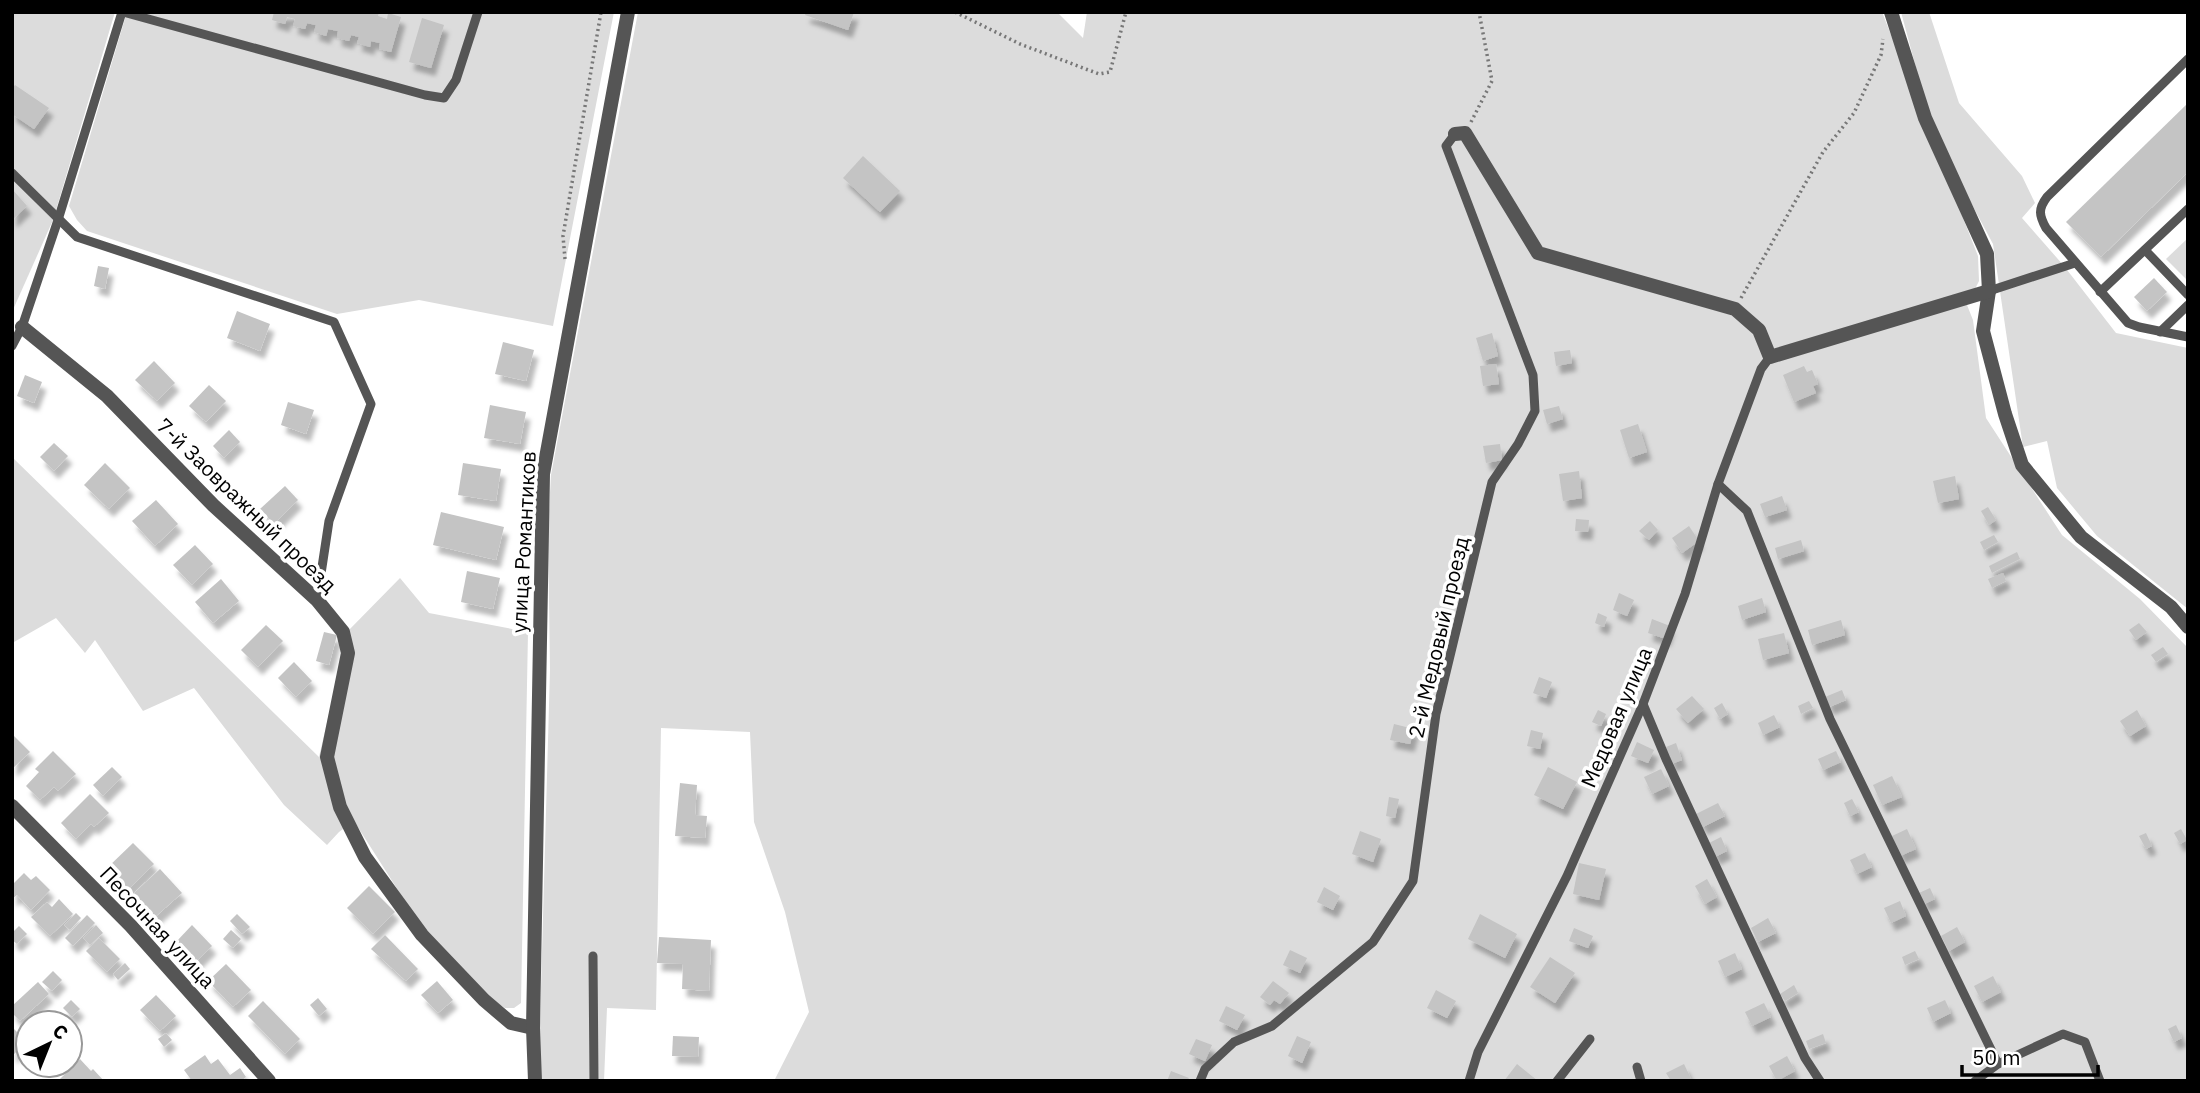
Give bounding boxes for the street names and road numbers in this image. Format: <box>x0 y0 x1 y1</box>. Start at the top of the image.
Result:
street label: 7-й Заовражный проезд <box>151 411 343 599</box>
street label: улица Романтиков <box>504 450 542 634</box>
street label: 2-й Медовый проезд <box>1401 534 1475 740</box>
street label: Медовая улица <box>1574 642 1658 792</box>
street label: Песочная улица <box>94 860 222 994</box>

